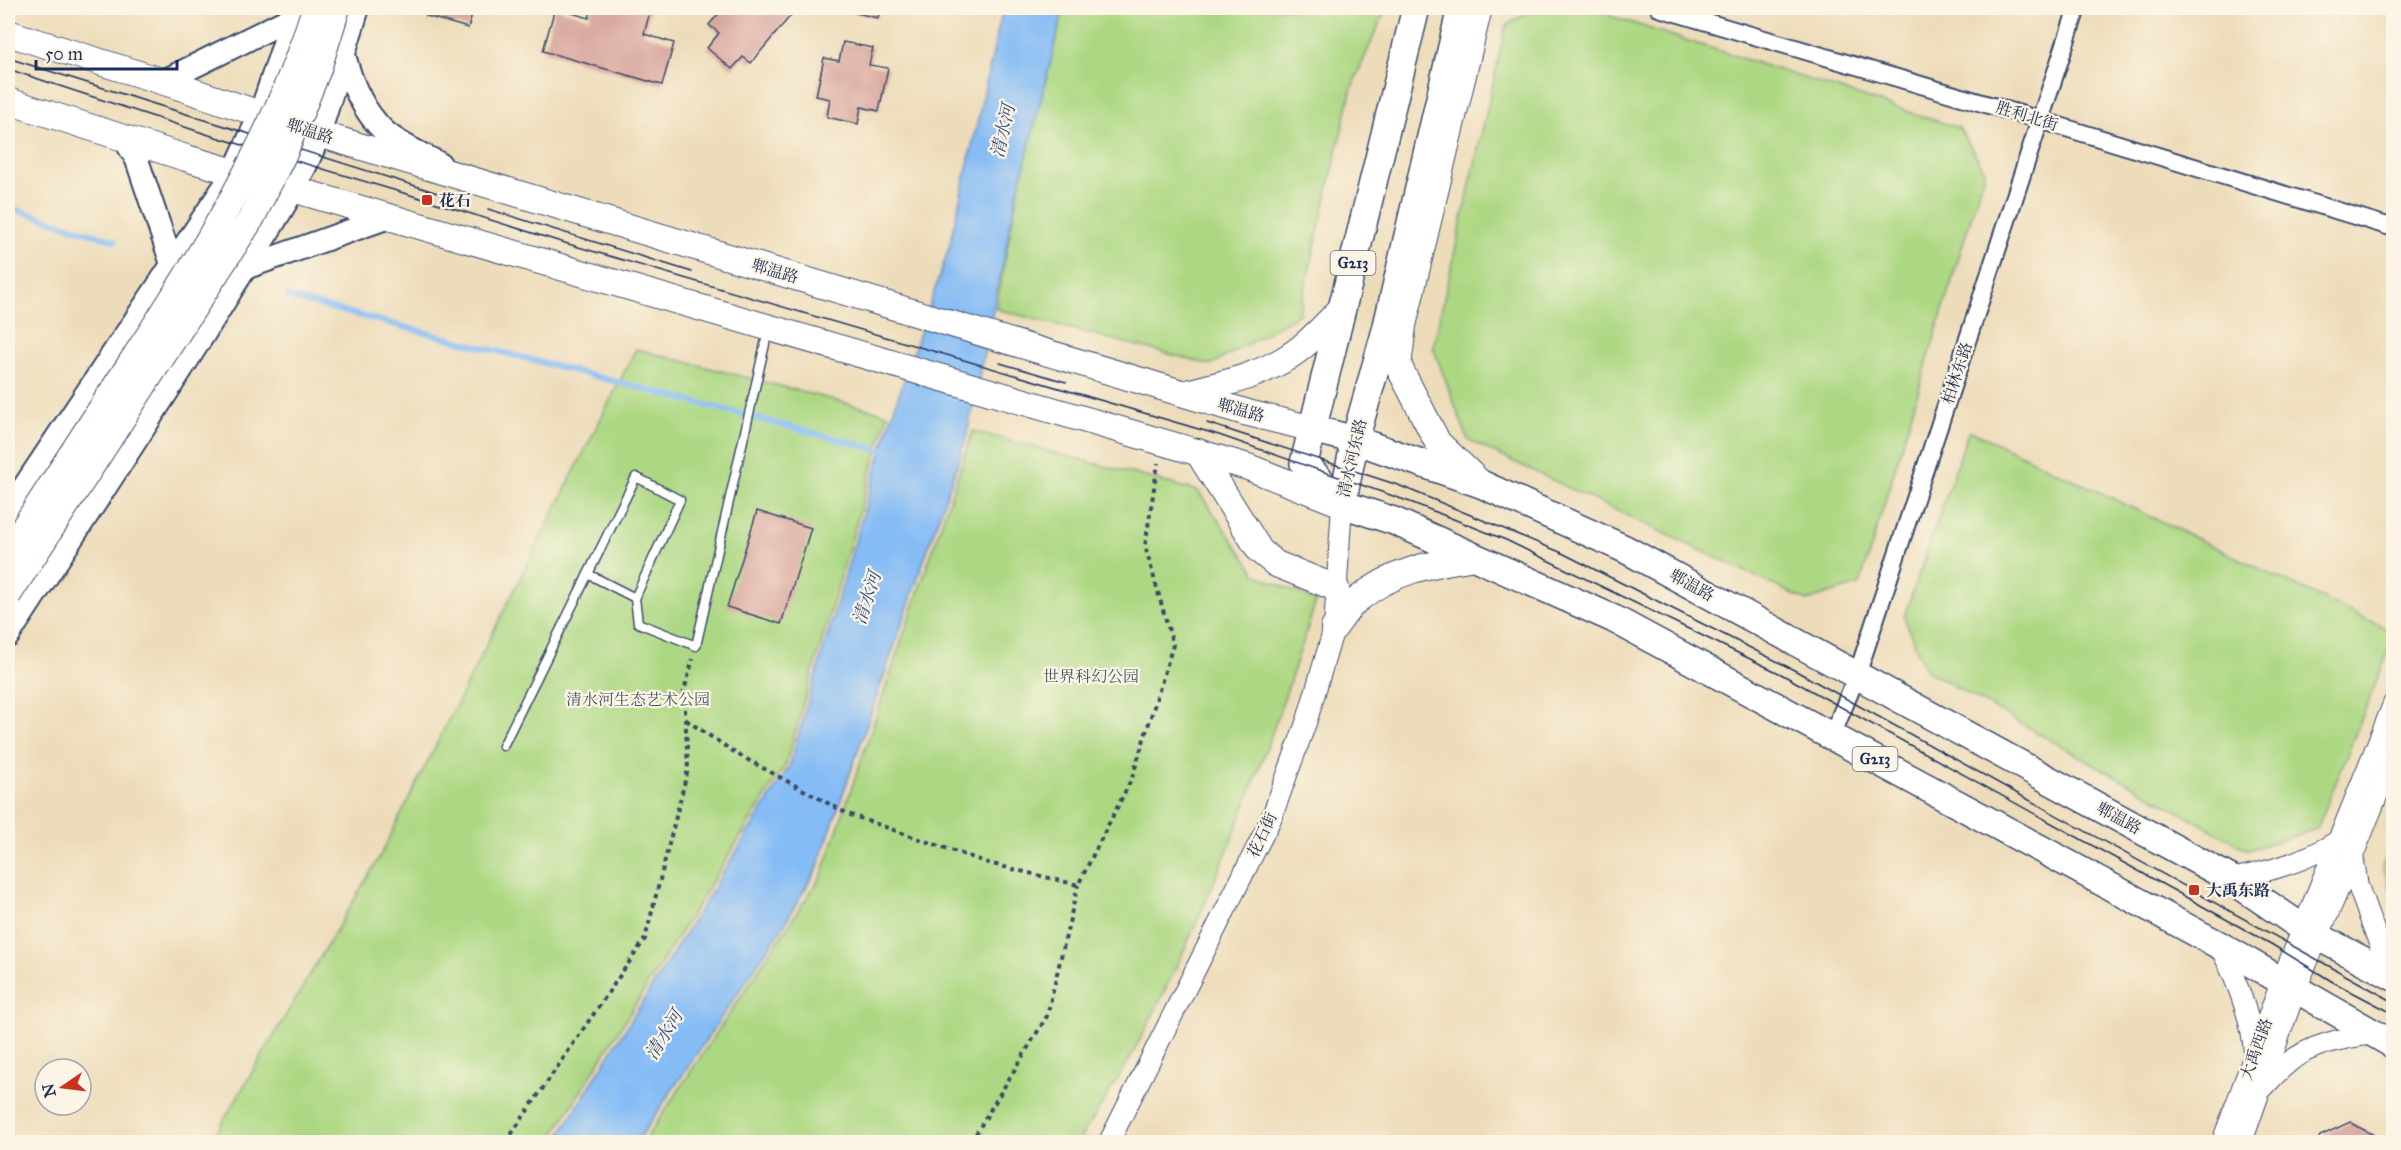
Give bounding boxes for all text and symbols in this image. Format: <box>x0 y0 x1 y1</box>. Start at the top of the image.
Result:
scale bar <box>36 33 177 71</box>
text: 50 m <box>45 43 83 65</box>
street label: 胜利北街 <box>1994 98 2060 134</box>
water label: 清水河 <box>986 99 1020 160</box>
street label: 郫温路 <box>284 115 336 147</box>
place label: 花石 <box>439 191 471 210</box>
marker: 花石 <box>420 193 434 207</box>
road number: G213 <box>1330 251 1376 275</box>
street label: 郫温路 <box>749 255 801 287</box>
street label: 柏林东路 <box>1938 340 1976 406</box>
street label: 郫温路 <box>1215 394 1267 426</box>
street label: 清水河东路 <box>1334 417 1370 499</box>
street label: 郫温路 <box>1666 565 1718 605</box>
water label: 清水河 <box>848 566 887 627</box>
park label: 世界科幻公园 <box>1043 667 1139 686</box>
park label: 清水河生态艺术公园 <box>566 690 710 709</box>
road number: G213 <box>1852 747 1898 771</box>
street label: 郫温路 <box>2093 798 2145 838</box>
street label: 花石街 <box>1243 809 1281 861</box>
place label: 大禹东路 <box>2206 881 2270 900</box>
marker: 大禹东路 <box>2187 883 2201 897</box>
water label: 清水河 <box>640 1004 689 1064</box>
street label: 大禹西路 <box>2236 1016 2276 1082</box>
north arrow <box>33 1057 93 1117</box>
text: N <box>38 1081 60 1099</box>

